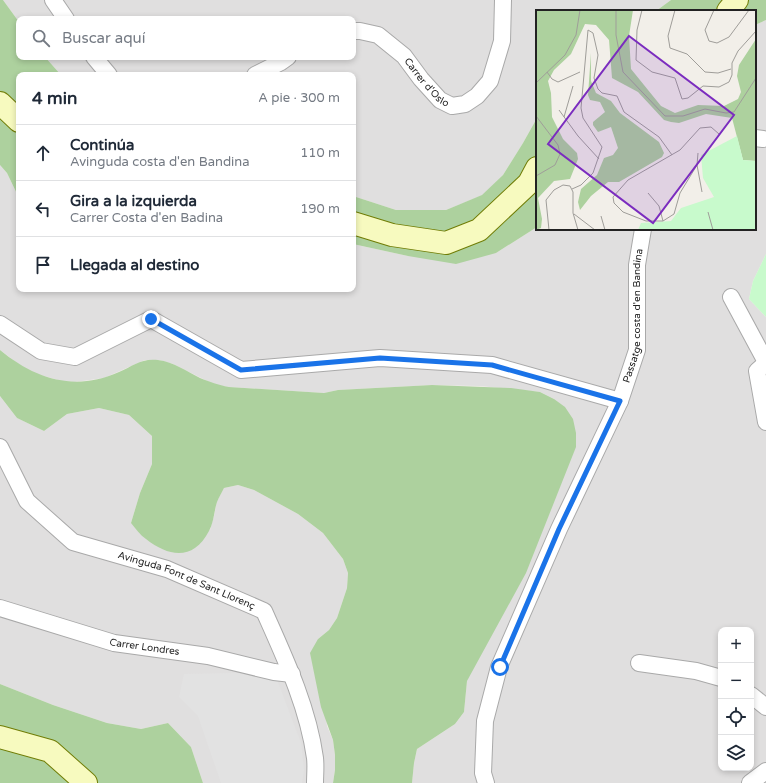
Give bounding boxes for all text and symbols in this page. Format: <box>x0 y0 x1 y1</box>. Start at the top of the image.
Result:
inset map <box>536 10 756 230</box>
search box <box>16 16 356 60</box>
icon: search <box>30 27 52 49</box>
text: Buscar aquí <box>62 29 145 47</box>
street label: Carrer d'Oslo <box>402 56 451 110</box>
text: 4 min <box>32 88 77 109</box>
text: A pie · 300 m <box>258 90 340 106</box>
text: Continúa <box>70 136 134 154</box>
icon: ahead <box>32 142 54 164</box>
text: 110 m <box>300 145 340 161</box>
text: Avinguda costa d'en Bandina <box>70 154 250 170</box>
text: Gira a la izquierda <box>70 192 197 210</box>
icon: left <box>32 198 54 220</box>
text: 190 m <box>300 201 340 217</box>
text: Carrer Costa d'en Badina <box>70 210 223 226</box>
street label: Passatge costa d'en Bandina <box>620 248 646 384</box>
icon: arrive <box>32 254 54 276</box>
text: Llegada al destino <box>70 256 199 274</box>
route end <box>142 310 160 328</box>
street label: Avinguda Font de Sant Llorenç <box>116 549 257 612</box>
map controls <box>718 627 754 771</box>
button: + <box>718 627 754 663</box>
street label: Carrer Londres <box>108 636 180 658</box>
route start <box>491 658 509 676</box>
button: − <box>718 663 754 699</box>
button: locate <box>718 699 754 735</box>
button: layers <box>718 735 754 771</box>

